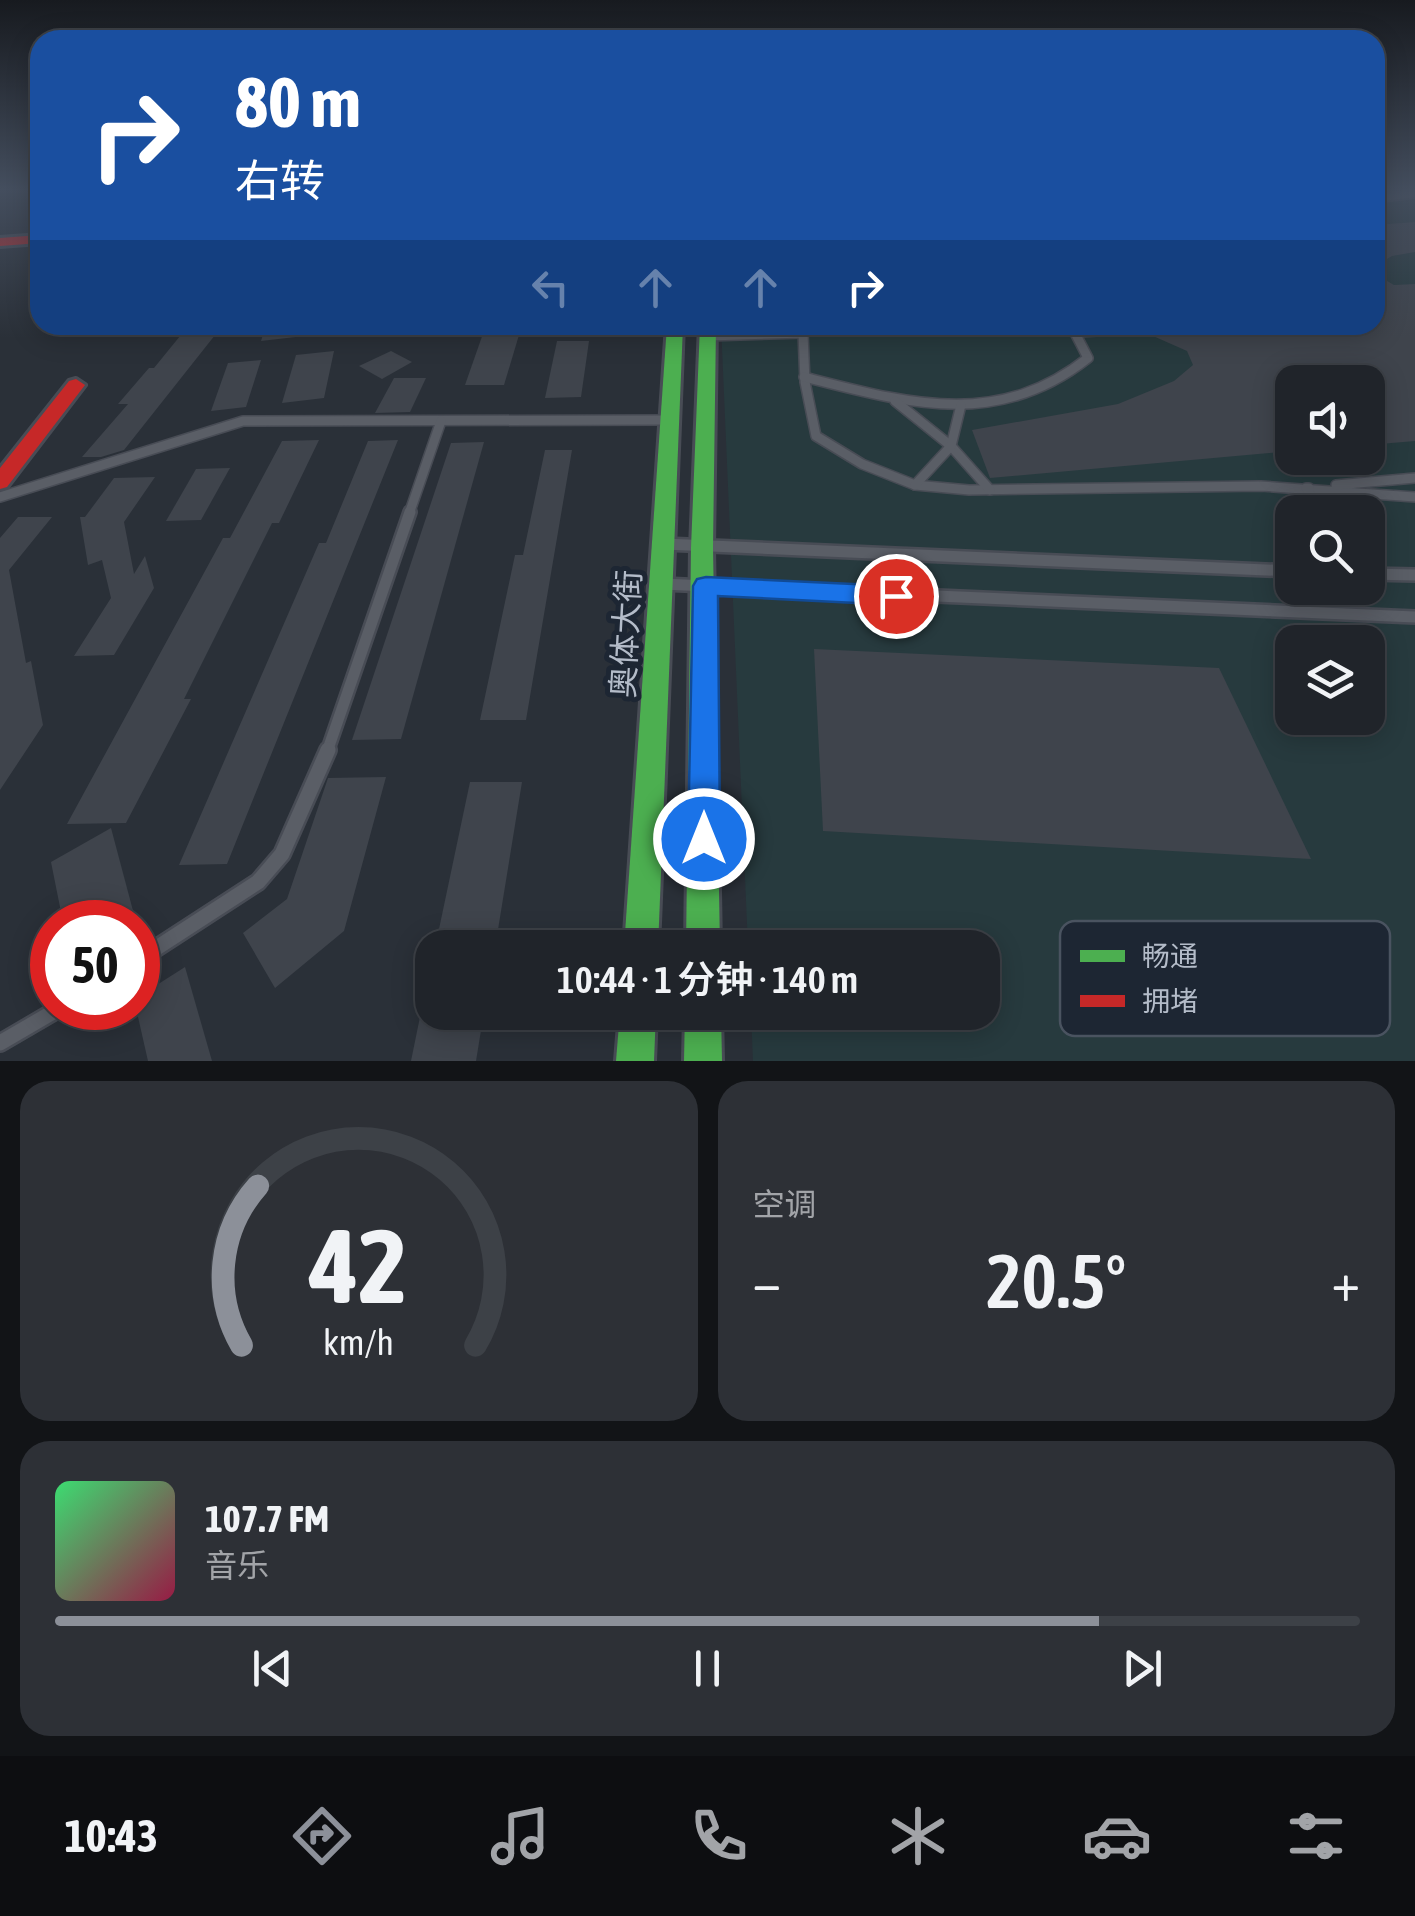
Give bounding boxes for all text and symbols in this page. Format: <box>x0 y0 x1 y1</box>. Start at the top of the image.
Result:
text: 80 m <box>235 62 361 142</box>
icon: right <box>70 70 200 200</box>
text: 右转 <box>235 155 325 207</box>
icon: left <box>523 260 578 315</box>
icon: ahead <box>628 260 683 315</box>
icon: ahead <box>733 260 788 315</box>
icon: right <box>838 260 893 315</box>
map controls <box>1275 365 1385 735</box>
button: sound <box>1275 365 1385 475</box>
button: search <box>1275 495 1385 605</box>
pin <box>854 554 939 639</box>
street label: 奥体大街 <box>604 569 647 699</box>
icon: arrive <box>869 569 924 624</box>
button: layers <box>1275 625 1385 735</box>
position arrow <box>652 787 756 891</box>
speed limit sign: 50 <box>30 900 160 1030</box>
legend <box>1060 921 1390 1036</box>
text: 畅通 <box>1142 940 1198 972</box>
text: 10:44 · 1 分钟 · 140 m <box>557 958 858 1001</box>
text: 拥堵 <box>1142 985 1198 1017</box>
text: 空调 <box>753 1186 817 1223</box>
text: 42 <box>309 1206 408 1325</box>
text: 20.5° <box>986 1238 1126 1324</box>
text: − <box>753 1250 781 1313</box>
text: + <box>1331 1250 1360 1313</box>
text: km/h <box>323 1322 394 1363</box>
text: 107.7 FM <box>205 1497 329 1540</box>
text: 音乐 <box>205 1547 269 1584</box>
icon: previous <box>245 1641 300 1696</box>
icon: pause <box>680 1641 735 1696</box>
icon: next <box>1115 1641 1170 1696</box>
icon: directions <box>287 1801 357 1871</box>
icon: music <box>485 1801 555 1871</box>
icon: phone <box>684 1801 754 1871</box>
icon: climate <box>883 1801 953 1871</box>
icon: car <box>1082 1801 1152 1871</box>
icon: filters <box>1281 1801 1351 1871</box>
text: 10:43 <box>64 1810 158 1862</box>

